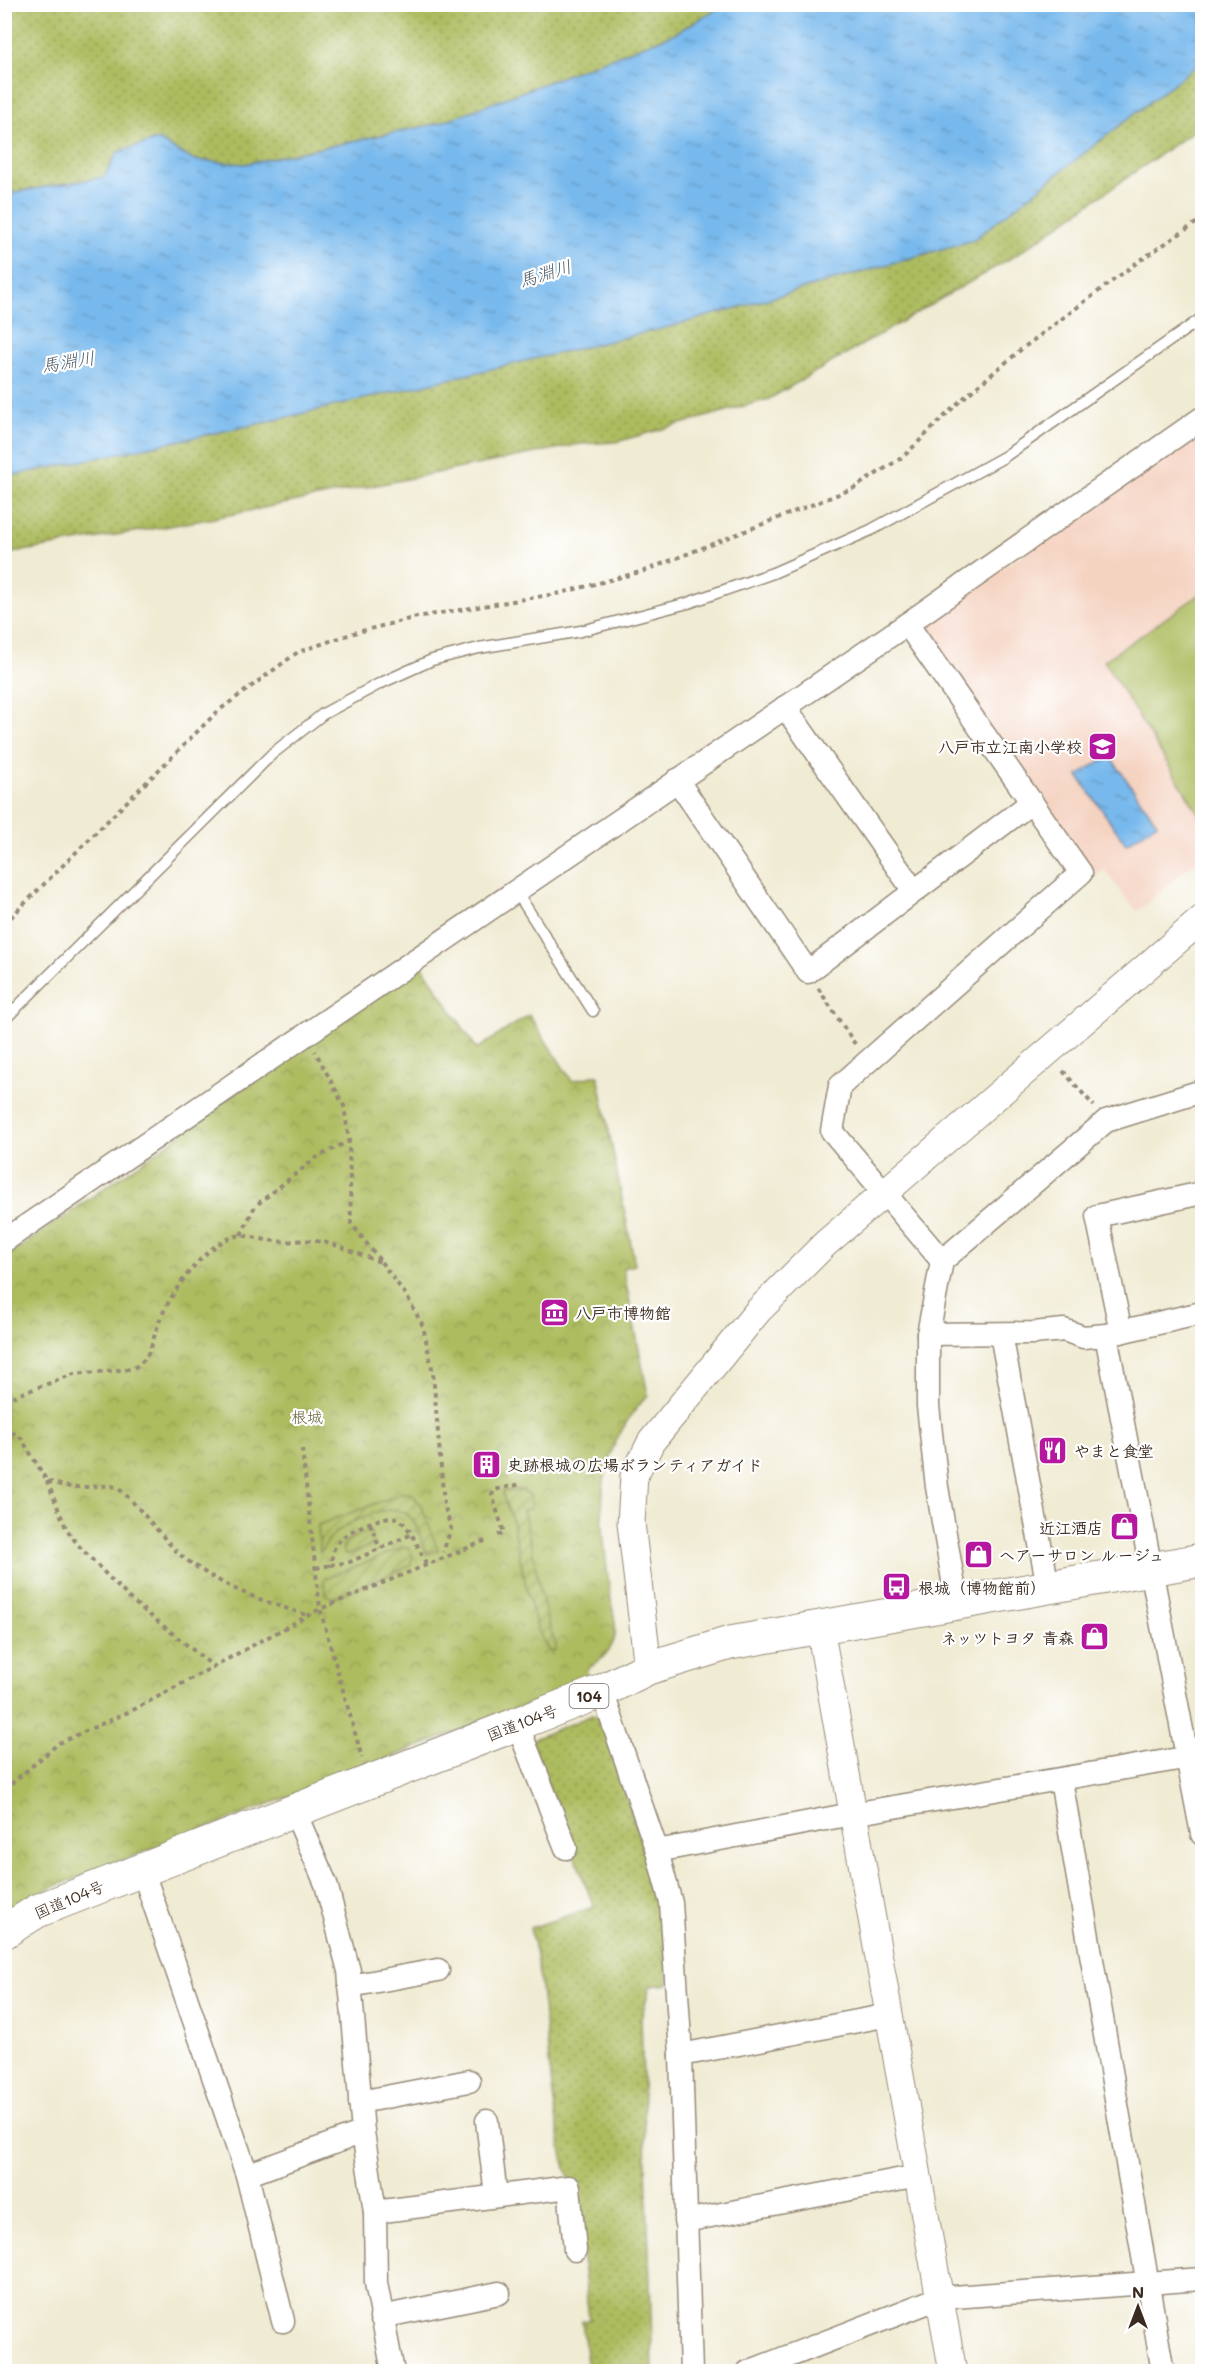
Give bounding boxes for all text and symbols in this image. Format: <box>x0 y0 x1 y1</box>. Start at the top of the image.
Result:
water label: 馬淵川 <box>516 254 574 292</box>
water label: 馬淵川 <box>39 345 97 377</box>
school or university icon: 八戸市立江南小学校 <box>1087 730 1119 762</box>
place label: 八戸市立江南小学校 <box>938 736 1082 757</box>
museum icon: 八戸市博物館 <box>538 1296 570 1328</box>
place label: 八戸市博物館 <box>575 1302 671 1323</box>
park label: 根城 <box>291 1406 323 1427</box>
restaurant icon: やまと食堂 <box>1037 1434 1069 1466</box>
place label: やまと食堂 <box>1074 1440 1154 1461</box>
building icon: 史跡根城の広場ボランティアガイド <box>470 1448 502 1480</box>
place label: 史跡根城の広場ボランティアガイド <box>507 1454 763 1475</box>
shop icon: 近江酒店 <box>1108 1511 1140 1543</box>
place label: 近江酒店 <box>1039 1517 1103 1538</box>
shop icon: ヘアーサロン ルージュ <box>962 1538 994 1570</box>
place label: ヘアーサロン ルージュ <box>999 1544 1164 1565</box>
bus stop icon: 根城（博物館前） <box>881 1571 913 1603</box>
place label: 根城（博物館前） <box>918 1577 1046 1598</box>
shop icon: ネッツトヨタ 青森 <box>1079 1621 1111 1653</box>
place label: ネッツトヨタ 青森 <box>941 1627 1074 1648</box>
road number: 104 <box>570 1684 608 1708</box>
street label: 国道104号 <box>483 1699 561 1745</box>
street label: 国道104号 <box>31 1875 107 1923</box>
north arrow <box>1108 2277 1168 2337</box>
text: N <box>1132 2281 1144 2302</box>

